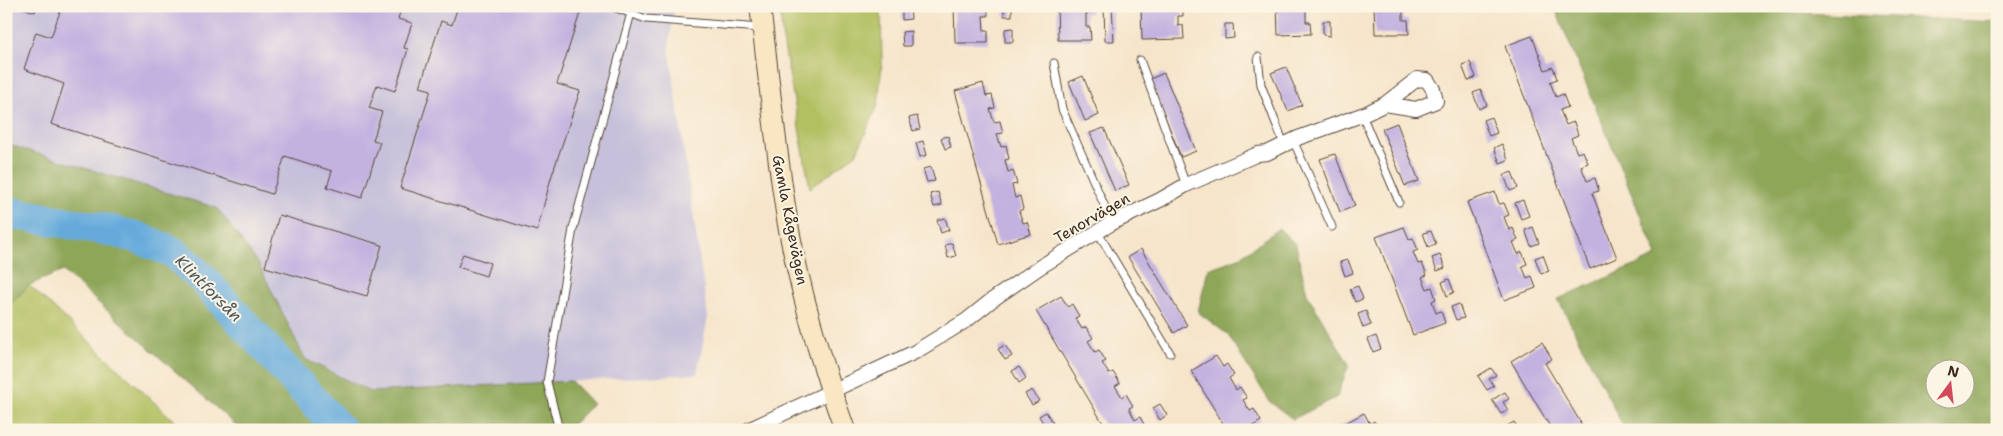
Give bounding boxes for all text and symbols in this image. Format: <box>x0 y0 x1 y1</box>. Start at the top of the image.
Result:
street label: Gamla Kågevägen <box>768 153 812 287</box>
street label: Tenorvägen <box>1050 188 1134 248</box>
water label: Klintforsån <box>171 251 246 326</box>
north arrow <box>1926 358 1976 408</box>
text: N <box>1946 361 1961 382</box>

